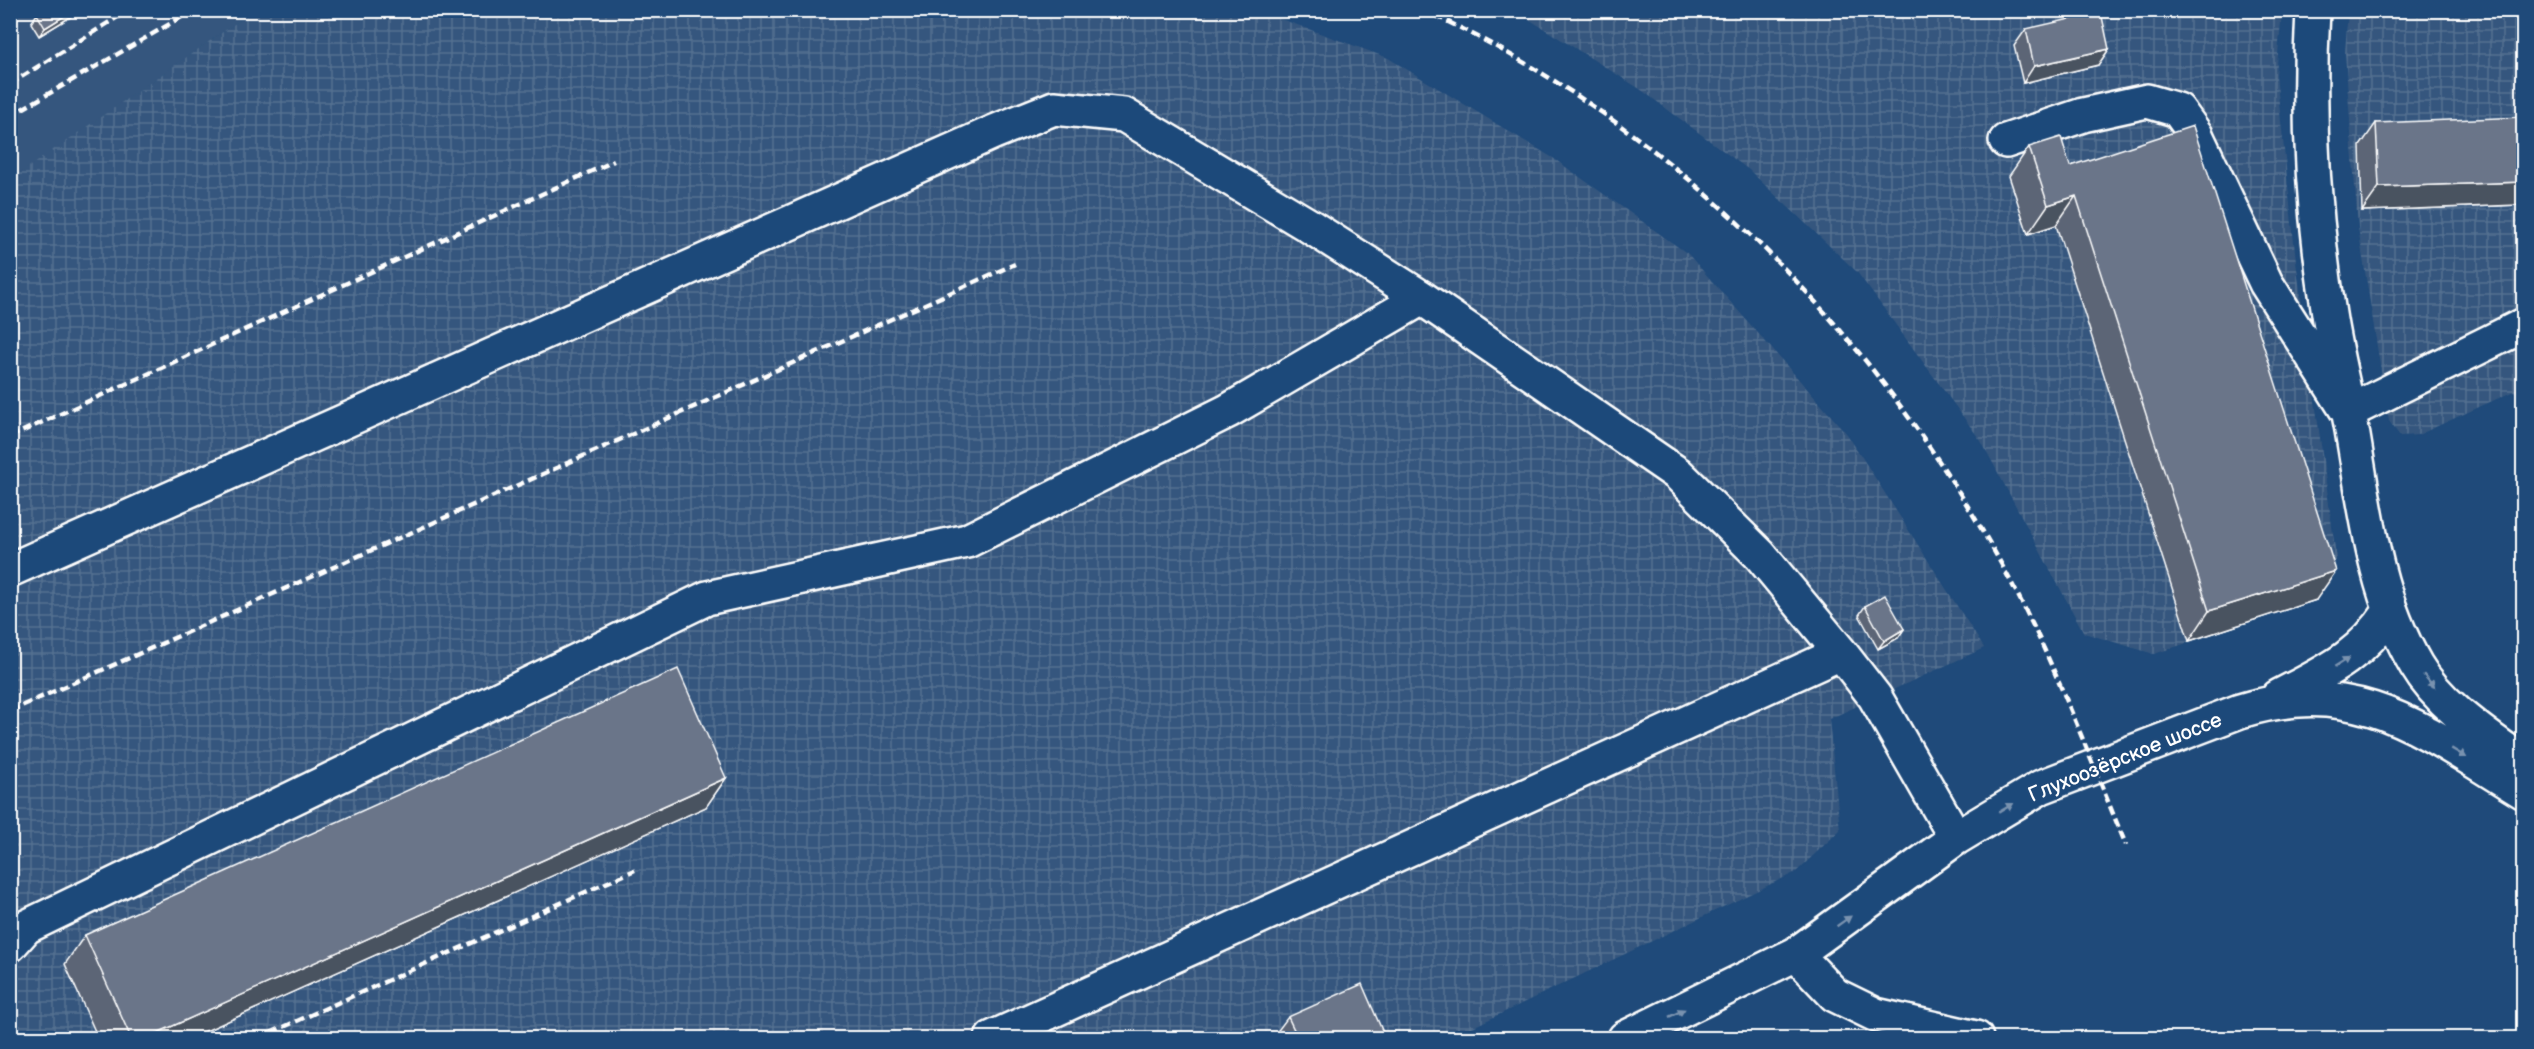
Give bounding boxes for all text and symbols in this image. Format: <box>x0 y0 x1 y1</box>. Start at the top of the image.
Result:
one-way arrow <box>2334 656 2351 667</box>
one-way arrow <box>2422 673 2435 688</box>
street label: Глухоозёрское шоссе <box>2025 707 2226 808</box>
one-way arrow <box>2451 748 2467 759</box>
one-way arrow <box>1998 803 2015 813</box>
one-way arrow <box>1836 915 1852 927</box>
one-way arrow <box>1669 1008 1686 1017</box>

